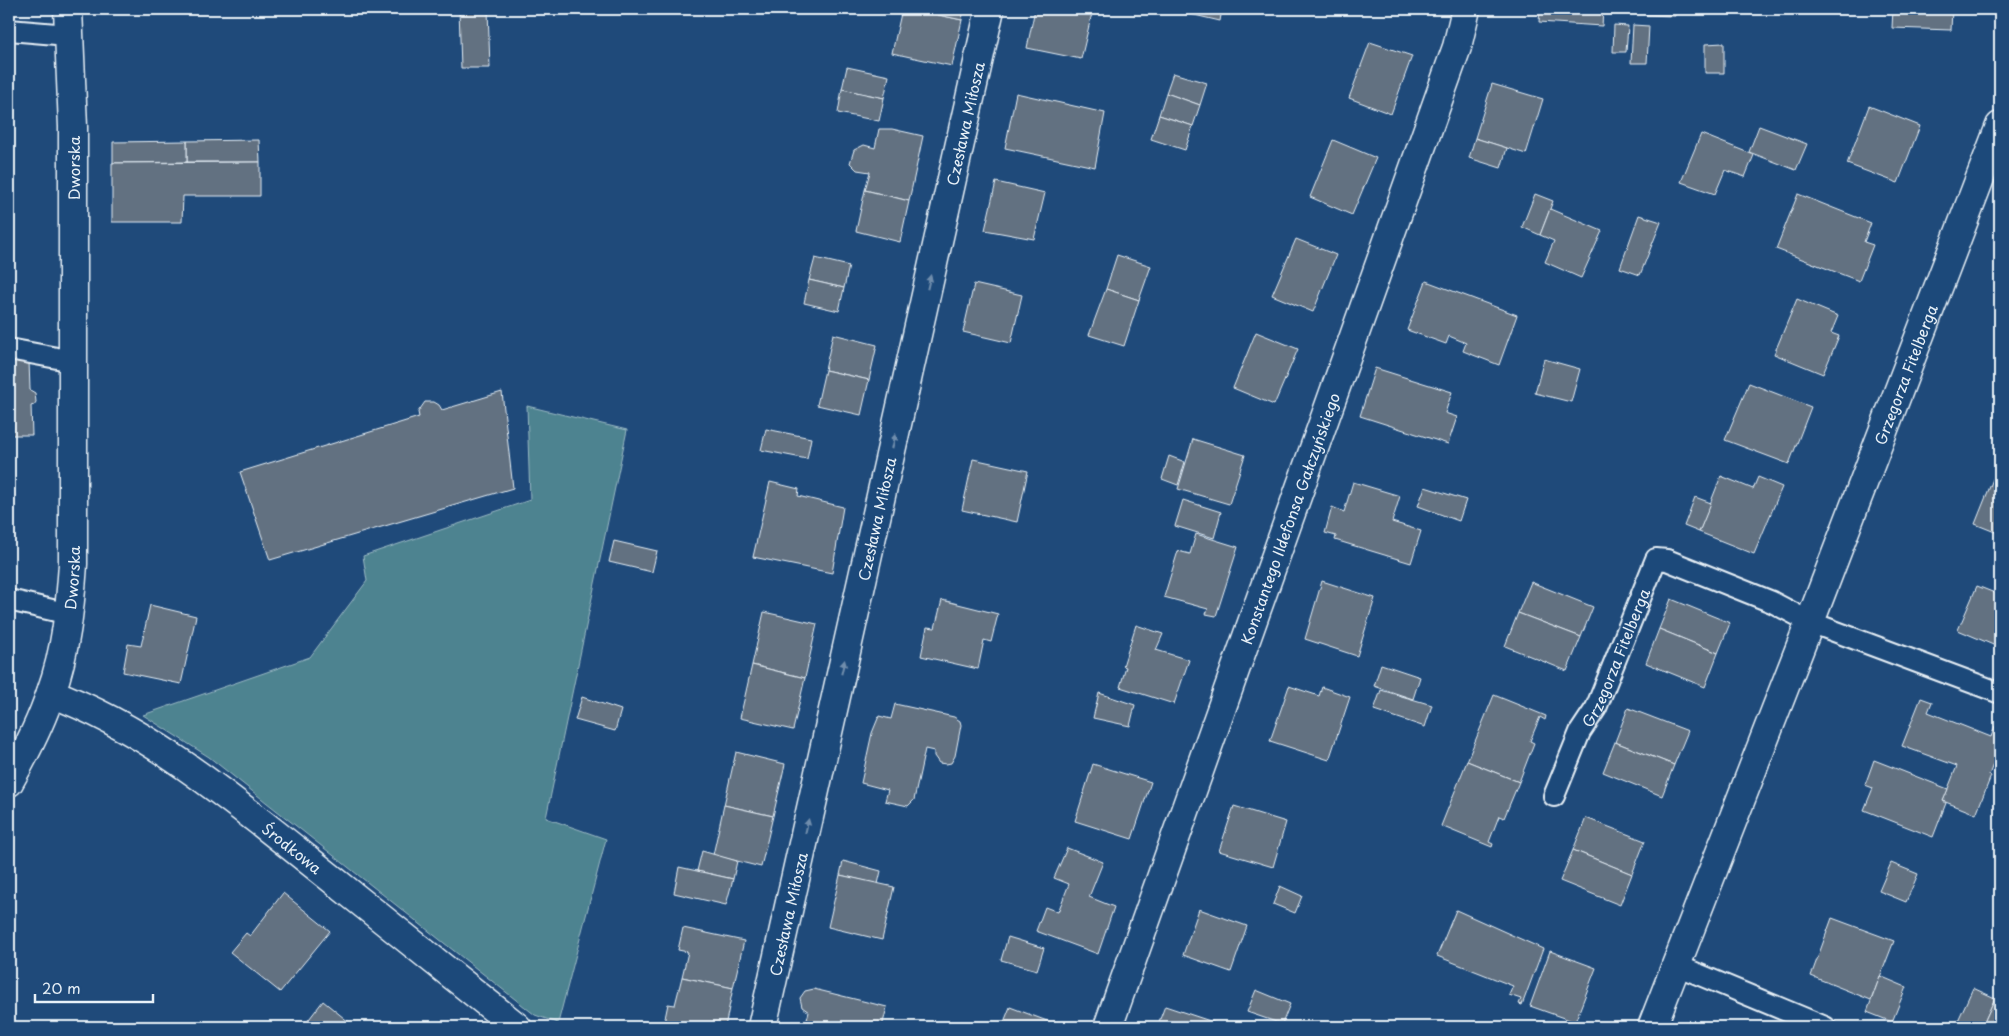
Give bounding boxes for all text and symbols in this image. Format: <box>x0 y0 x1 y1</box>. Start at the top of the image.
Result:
street label: Czesława Miłosza <box>939 59 990 187</box>
street label: Dworska <box>62 135 85 200</box>
one-way arrow <box>925 274 933 290</box>
street label: Grzegorza Fitelberga <box>1868 300 1942 448</box>
street label: Konstantego Ildefonsa Gałczyńskiego <box>1234 389 1345 647</box>
one-way arrow <box>890 433 898 448</box>
street label: Czesława Miłosza <box>851 454 901 583</box>
street label: Dworska <box>58 545 85 611</box>
street label: Grzegorza Fitelberga <box>1575 584 1655 731</box>
one-way arrow <box>839 660 847 675</box>
street label: Środkowa <box>258 817 328 879</box>
one-way arrow <box>803 818 811 834</box>
street label: Czesława Miłosza <box>762 849 813 978</box>
scale bar <box>35 971 152 1003</box>
text: 20 m <box>42 976 81 999</box>

